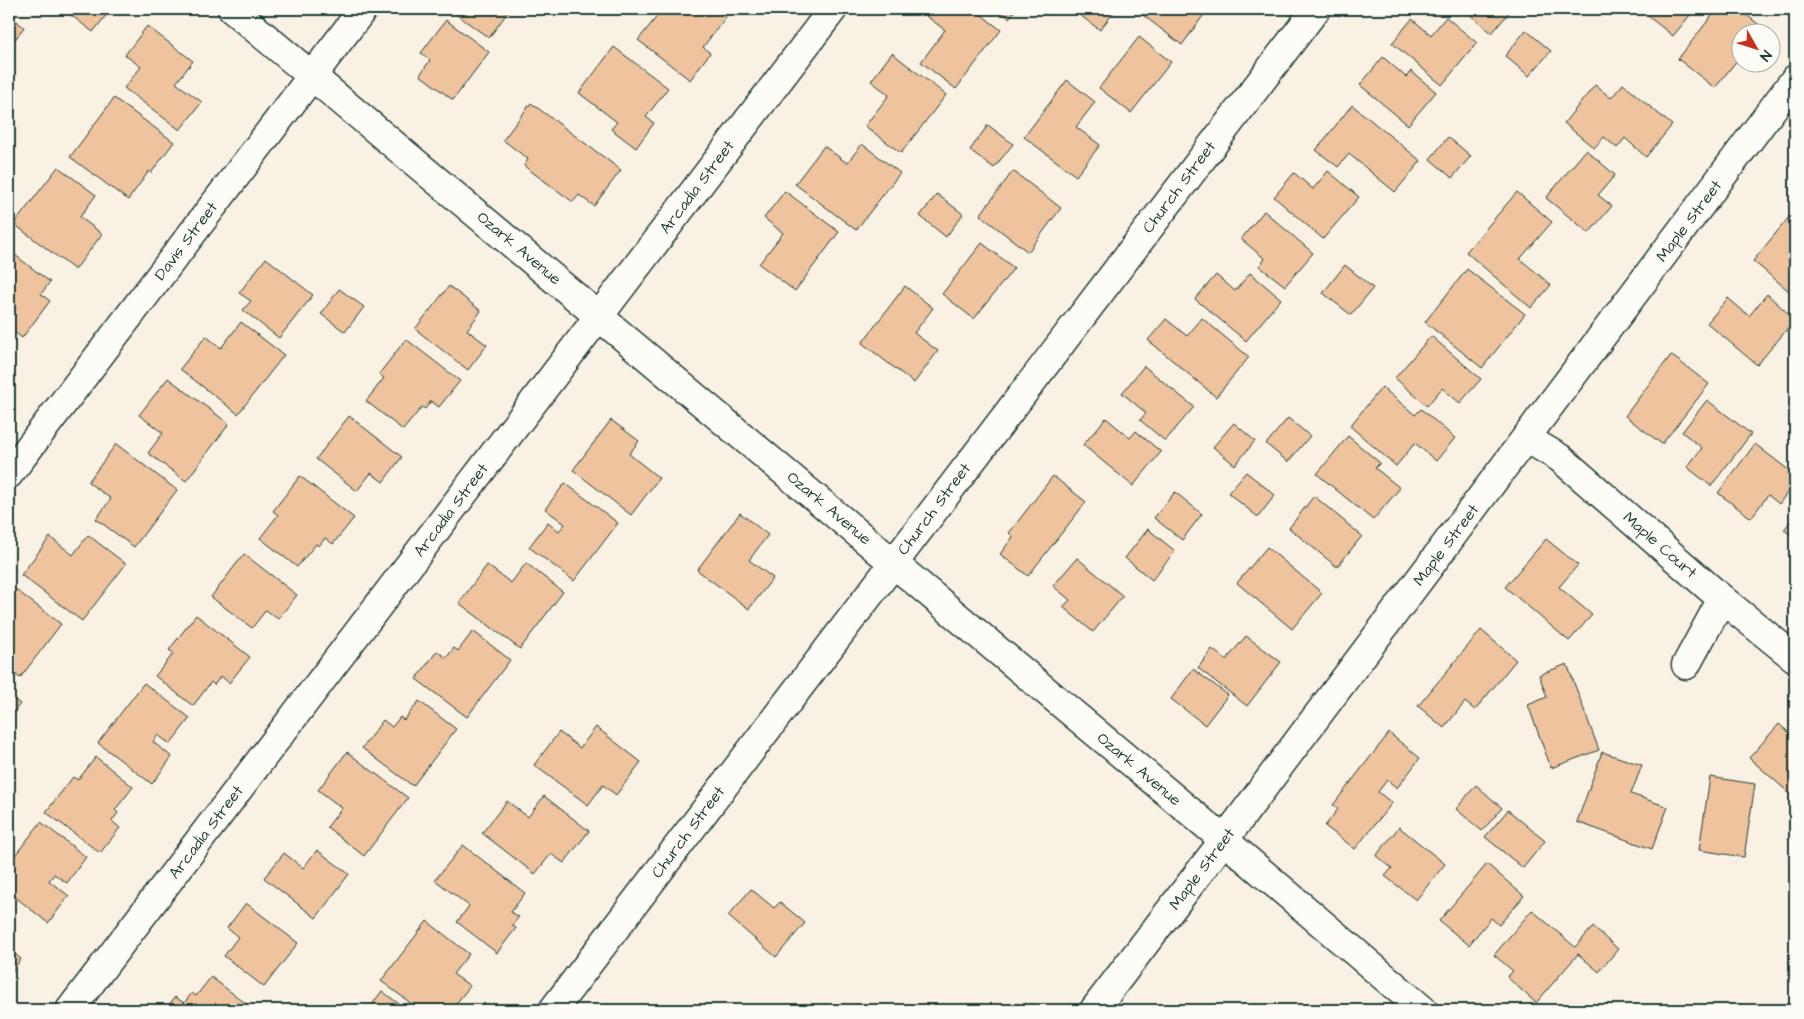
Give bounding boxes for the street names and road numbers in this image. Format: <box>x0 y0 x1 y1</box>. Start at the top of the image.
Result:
street label: Arcadia Street <box>655 135 740 238</box>
street label: Church Street <box>1137 136 1221 238</box>
street label: Maple Street <box>1651 175 1727 266</box>
street label: Davis Street <box>149 197 223 285</box>
street label: Ozark Avenue <box>472 206 566 290</box>
street label: Arcadia Street <box>409 458 494 561</box>
street label: Church Street <box>892 458 976 560</box>
street label: Ozark Avenue <box>782 466 876 550</box>
street label: Maple Street <box>1408 499 1484 590</box>
street label: Maple Court <box>1618 507 1702 584</box>
street label: Ozark Avenue <box>1092 727 1186 811</box>
street label: Arcadia Street <box>164 780 249 883</box>
street label: Church Street <box>646 781 730 883</box>
street label: Maple Street <box>1164 823 1240 914</box>

